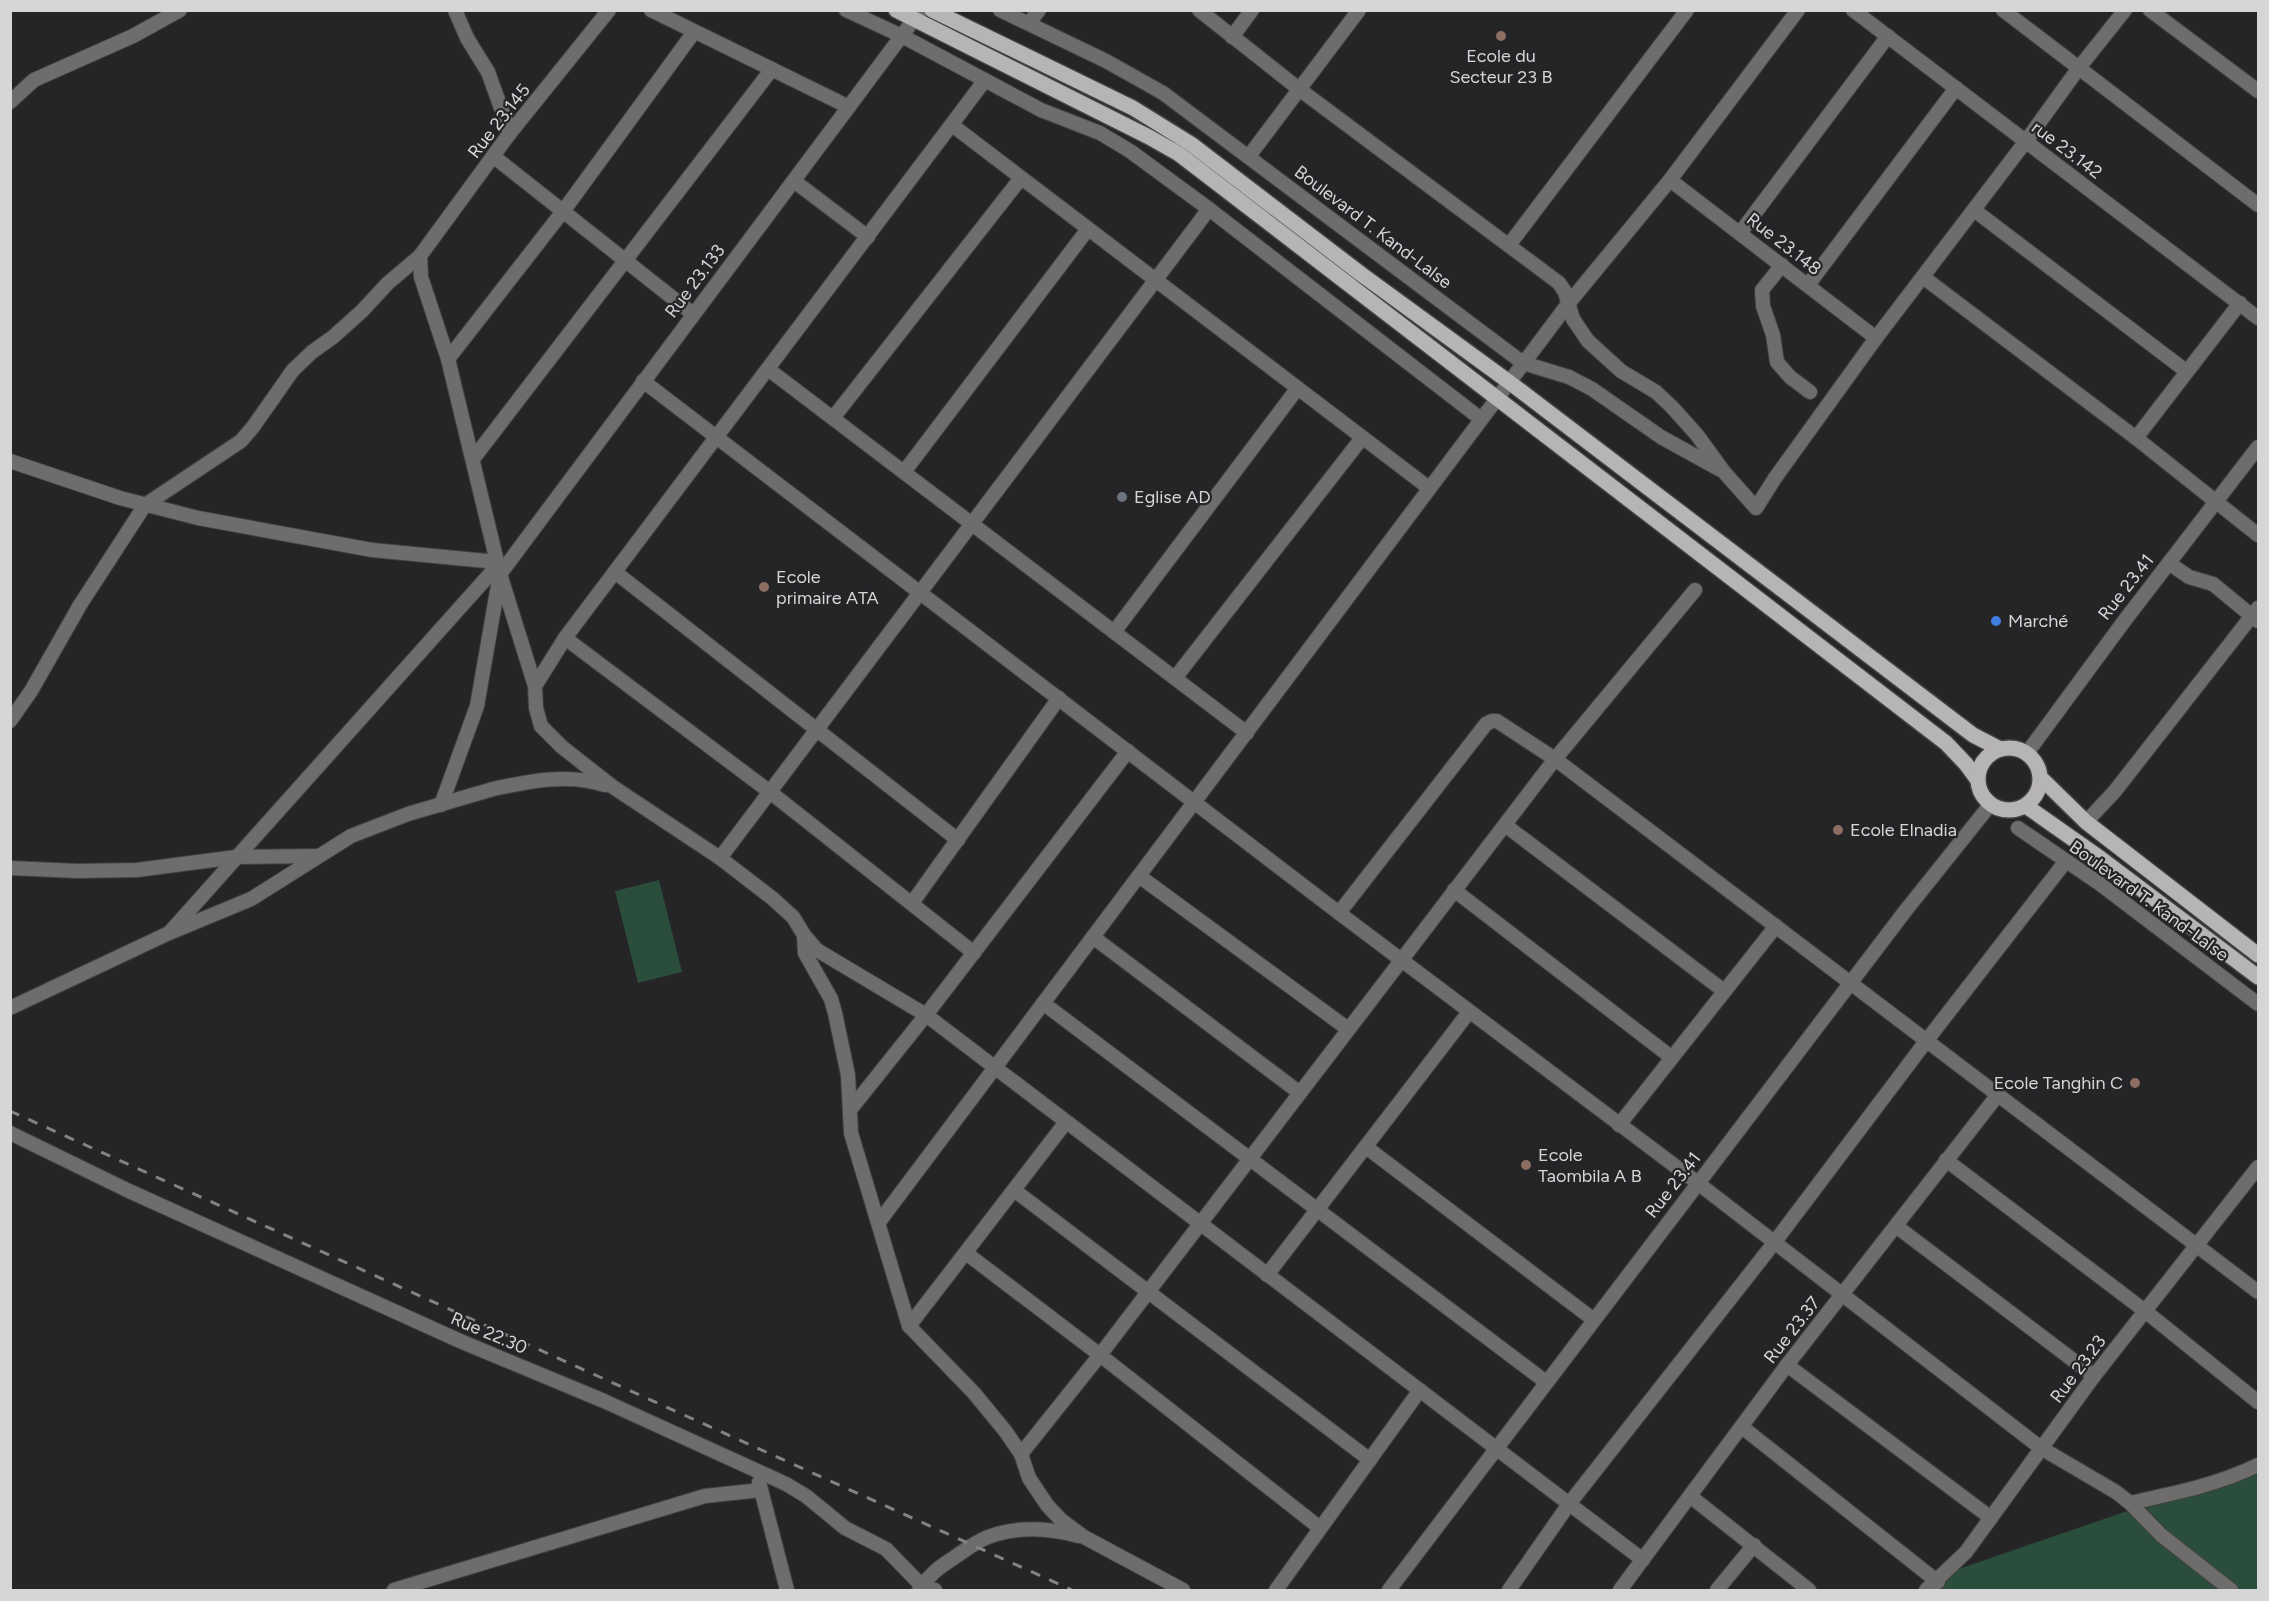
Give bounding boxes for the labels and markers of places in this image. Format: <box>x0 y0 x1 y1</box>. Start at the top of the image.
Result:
marker: Ecole du Secteur 23 B <box>1494 29 1508 43</box>
place label: Ecole du Secteur 23 B <box>1449 45 1553 88</box>
place label: Eglise AD <box>1134 486 1211 508</box>
marker: Eglise AD <box>1115 490 1129 504</box>
place label: Ecole primaire ATA <box>776 566 879 609</box>
marker: Ecole primaire ATA <box>757 580 771 594</box>
place label: Marché <box>2008 610 2068 632</box>
marker: Marché <box>1989 614 2003 628</box>
place label: Ecole Elnadia <box>1850 819 1957 841</box>
marker: Ecole Elnadia <box>1831 823 1845 837</box>
place label: Ecole Tanghin C <box>1994 1072 2123 1094</box>
marker: Ecole Tanghin C <box>2128 1076 2142 1090</box>
place label: Ecole Taombila A B <box>1538 1144 1642 1187</box>
marker: Ecole Taombila A B <box>1519 1158 1533 1172</box>

